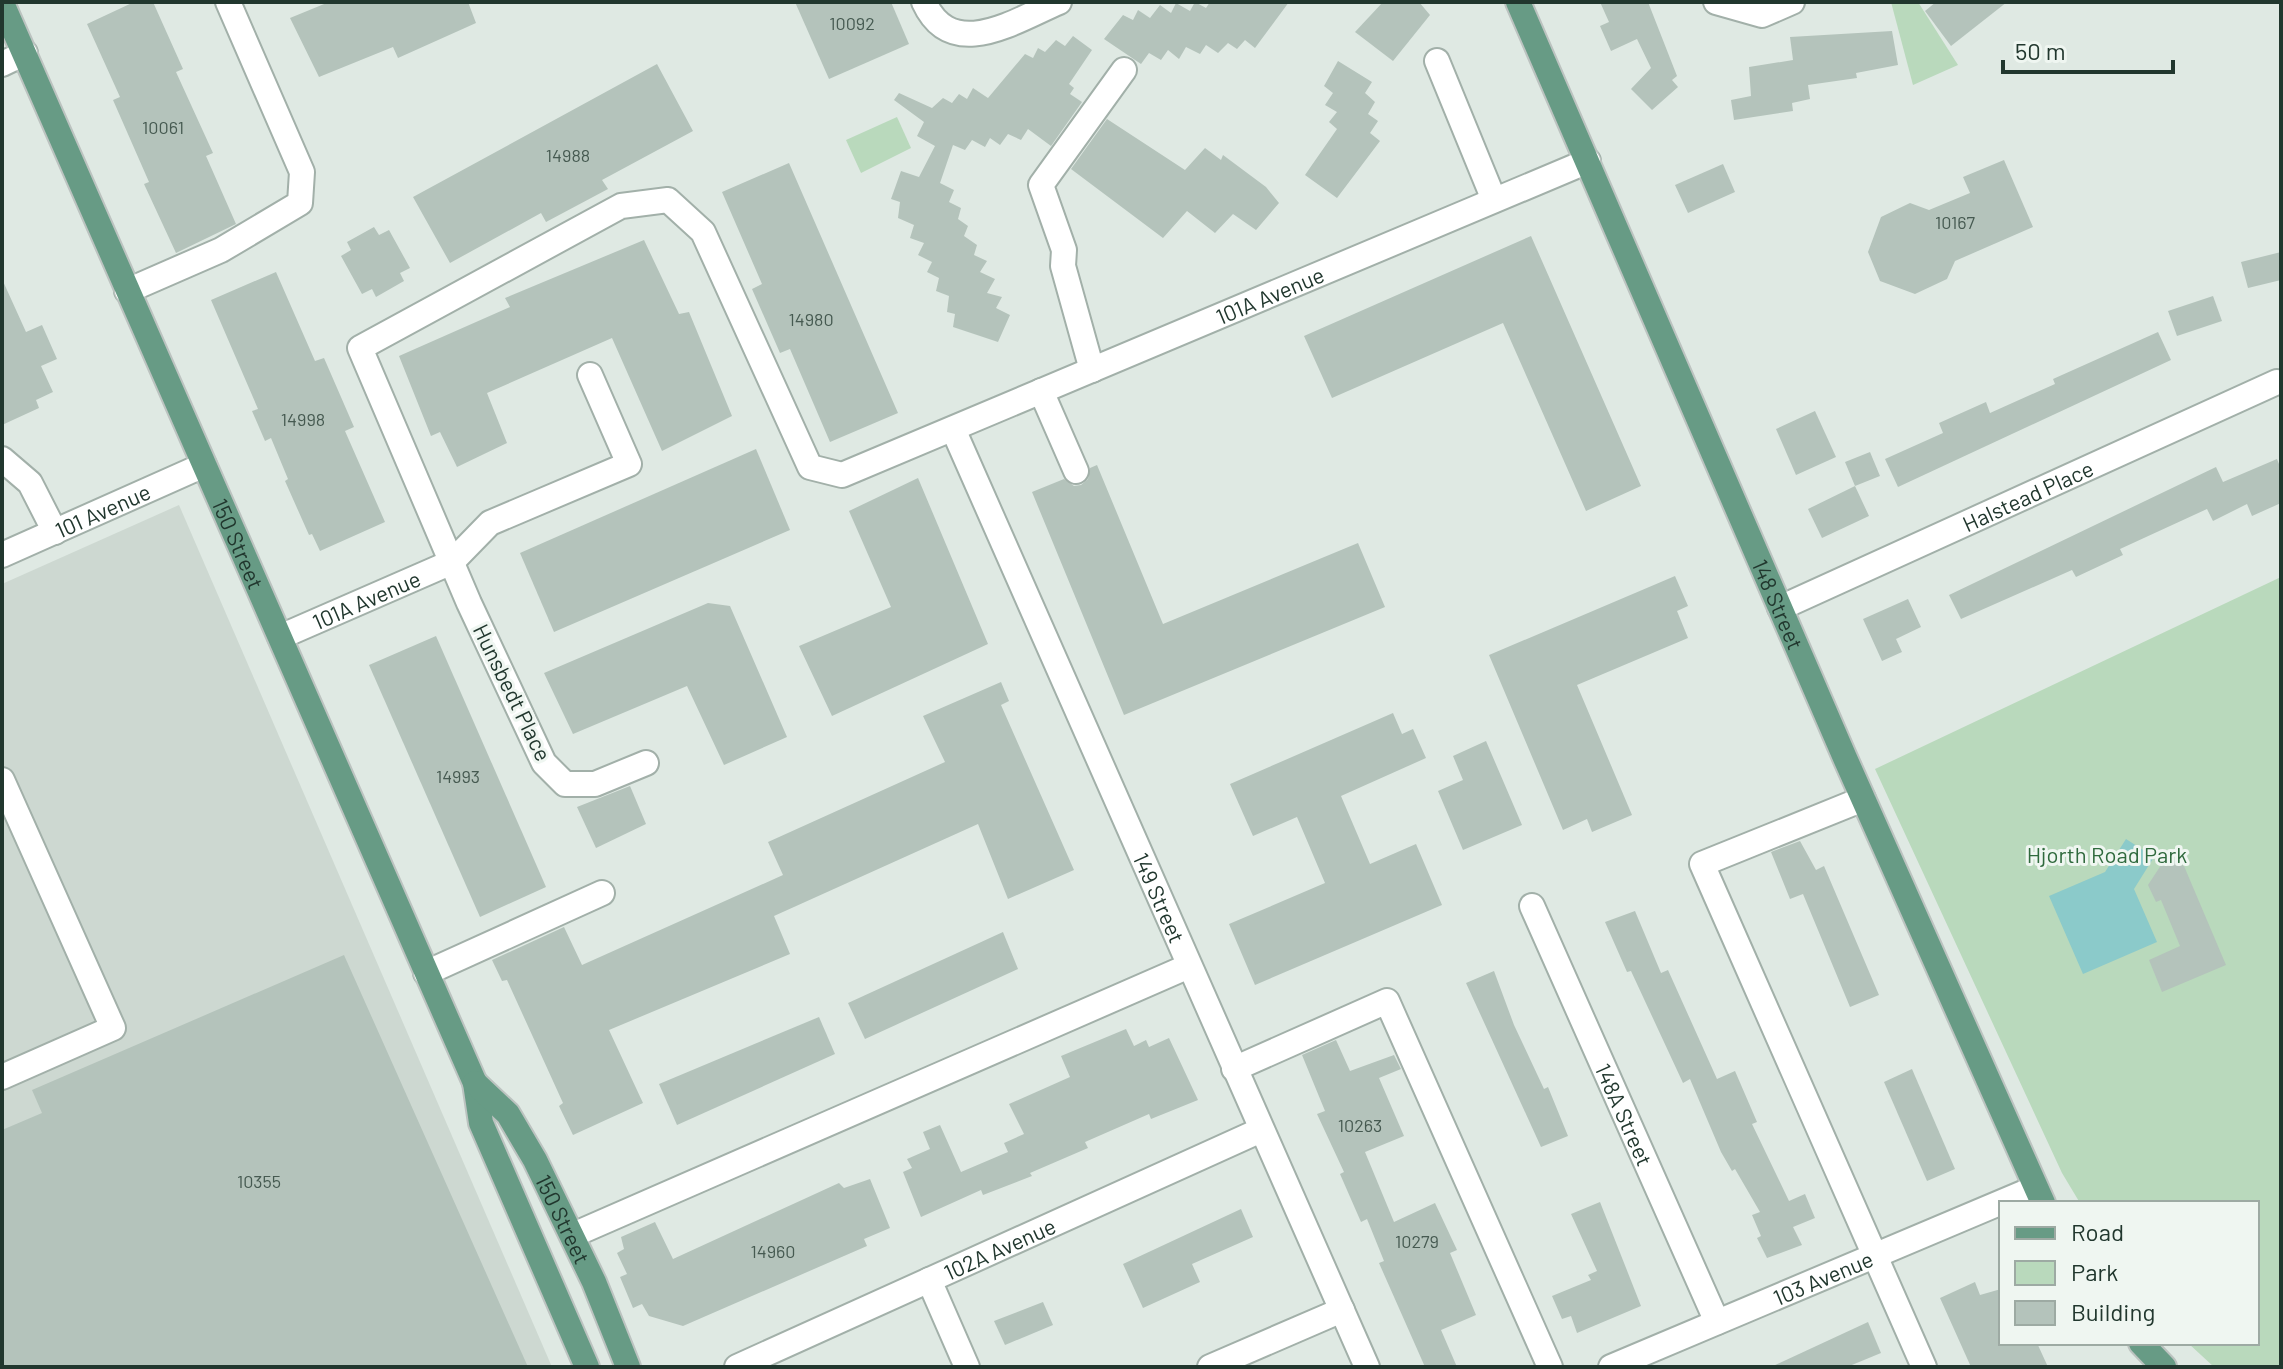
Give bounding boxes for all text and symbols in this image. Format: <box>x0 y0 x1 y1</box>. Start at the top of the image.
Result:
house number: 10092 <box>829 12 875 34</box>
scale bar <box>2003 24 2173 74</box>
text: 50 m <box>2015 36 2066 65</box>
house number: 10061 <box>142 116 184 138</box>
house number: 14988 <box>546 144 590 166</box>
house number: 10167 <box>1935 211 1976 233</box>
street label: 101A Avenue <box>1212 261 1328 329</box>
house number: 14980 <box>788 308 834 330</box>
house number: 14998 <box>281 408 325 430</box>
street label: Halstead Place <box>1958 454 2097 536</box>
street label: 101 Avenue <box>51 478 154 543</box>
street label: 150 Street <box>208 494 270 593</box>
street label: 148 Street <box>1747 555 1809 653</box>
street label: 101A Avenue <box>308 565 424 634</box>
street label: Hunsbedt Place <box>469 619 557 765</box>
house number: 14993 <box>436 765 480 787</box>
park label: Hjorth Road Park <box>2027 841 2187 867</box>
street label: 149 Street <box>1129 848 1191 946</box>
street label: 148A Street <box>1591 1059 1659 1169</box>
house number: 10263 <box>1338 1114 1382 1136</box>
house number: 10355 <box>237 1170 281 1192</box>
street label: 150 Street <box>531 1170 596 1268</box>
legend <box>1999 1201 2259 1345</box>
street label: 102A Avenue <box>940 1212 1059 1285</box>
text: Road <box>2071 1217 2124 1246</box>
house number: 10279 <box>1395 1230 1439 1252</box>
house number: 14960 <box>750 1240 796 1262</box>
street label: 103 Avenue <box>1769 1245 1877 1310</box>
text: Park <box>2071 1257 2118 1286</box>
text: Building <box>2071 1297 2155 1326</box>

